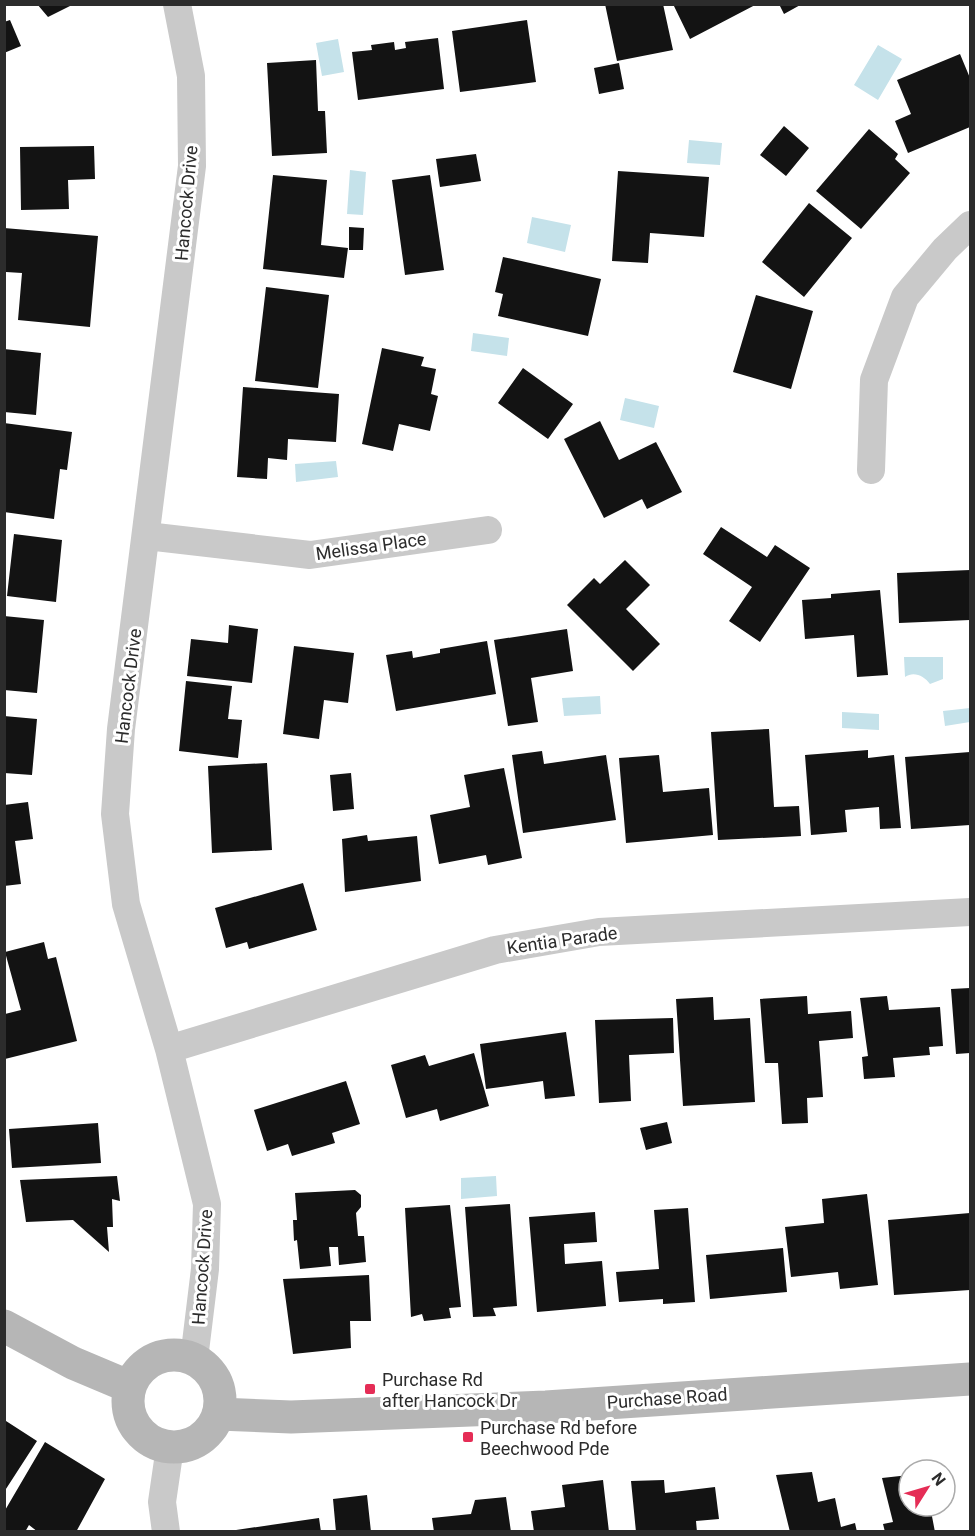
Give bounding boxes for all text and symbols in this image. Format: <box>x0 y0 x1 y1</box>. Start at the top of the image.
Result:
street label: Hancock Drive <box>170 144 202 262</box>
street label: Melissa Place <box>314 528 428 564</box>
street label: Hancock Drive <box>111 627 145 745</box>
street label: Kentia Parade <box>505 922 619 958</box>
street label: Hancock Drive <box>187 1209 217 1325</box>
place label: Purchase Rd after Hancock Dr <box>382 1369 517 1411</box>
marker: Purchase Rd after Hancock Dr <box>363 1382 377 1396</box>
street label: Purchase Road <box>606 1383 728 1413</box>
place label: Purchase Rd before Beechwood Pde <box>480 1417 637 1459</box>
marker: Purchase Rd before Beechwood Pde <box>461 1430 475 1444</box>
north arrow <box>897 1458 957 1518</box>
text: N <box>928 1469 950 1490</box>

